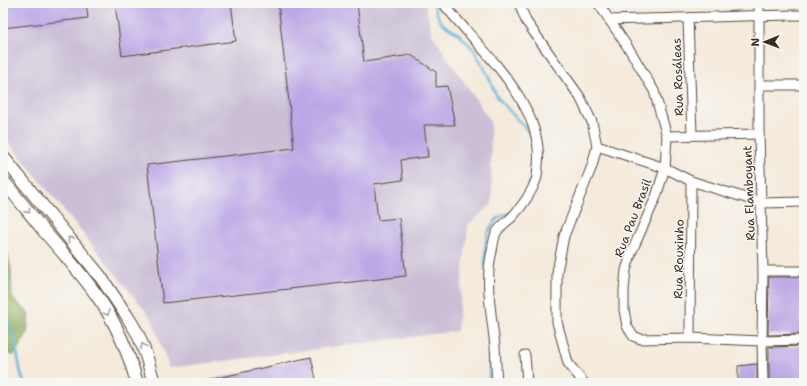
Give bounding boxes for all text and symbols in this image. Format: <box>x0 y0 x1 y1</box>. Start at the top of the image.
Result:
north arrow <box>745 22 785 62</box>
text: N <box>748 37 763 47</box>
street label: Rua Rosáleas <box>669 38 687 116</box>
street label: Rua Flamboyant <box>739 145 759 241</box>
street label: Rua Pau Brasil <box>611 176 655 260</box>
one-way arrow <box>23 206 30 214</box>
street label: Rua Rouxinho <box>670 219 688 299</box>
one-way arrow <box>67 236 74 243</box>
one-way arrow <box>103 309 110 316</box>
one-way arrow <box>139 342 147 349</box>

